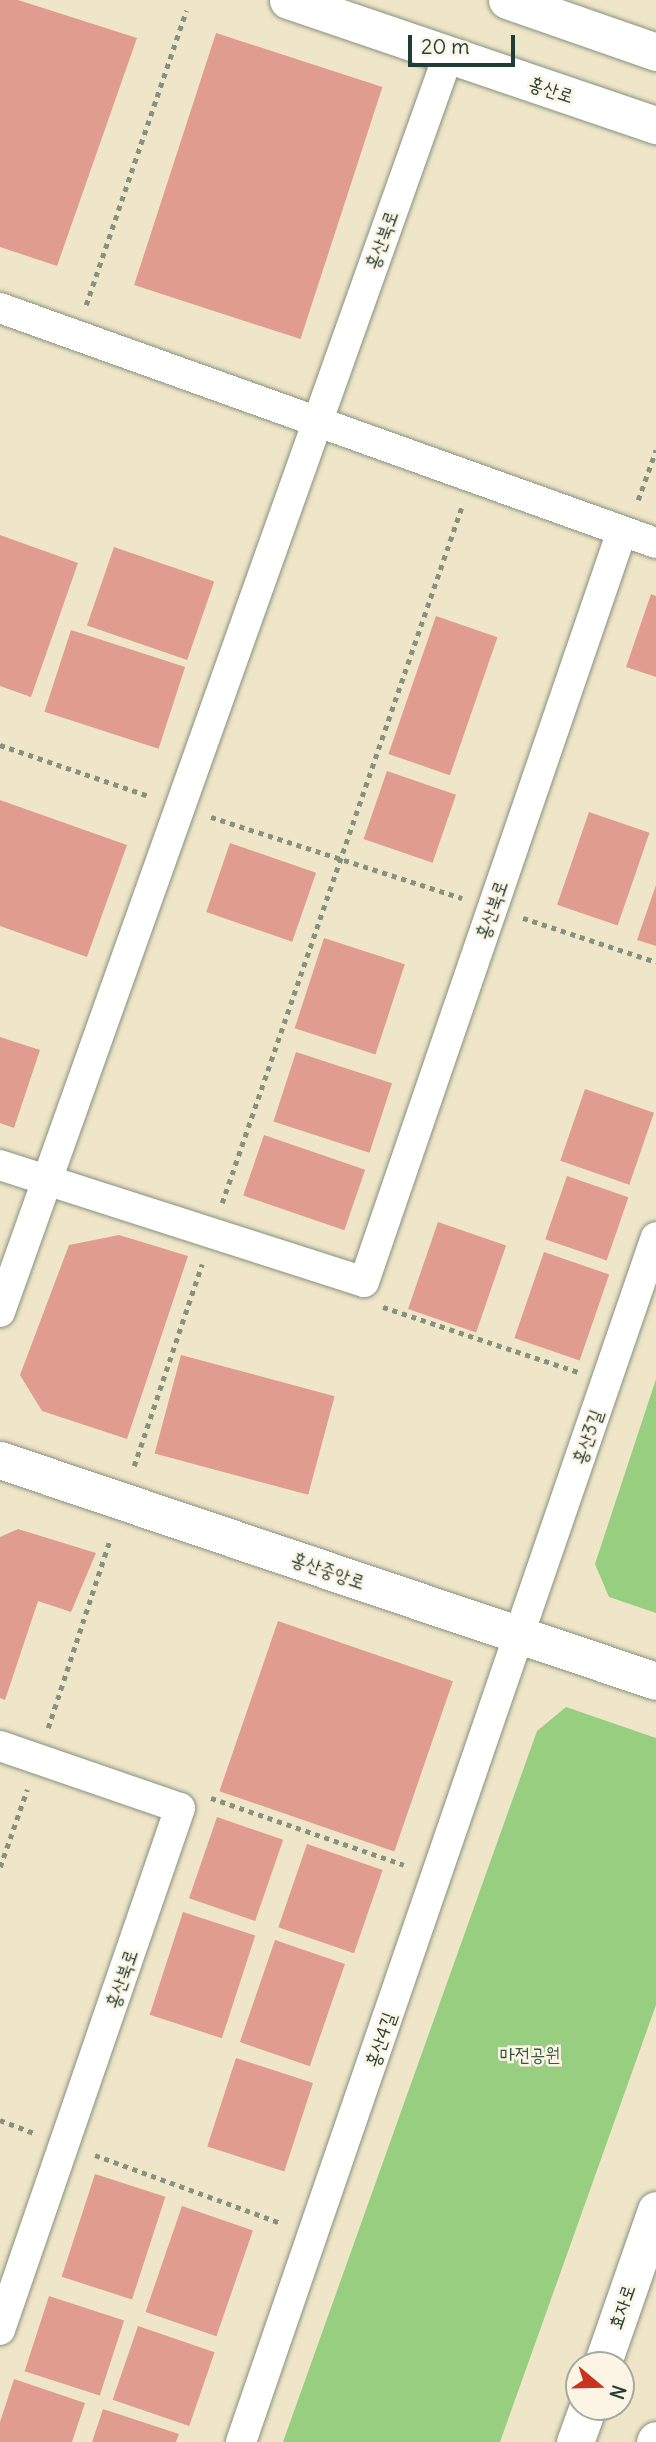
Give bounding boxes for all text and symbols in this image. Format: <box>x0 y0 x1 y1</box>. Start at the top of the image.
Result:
scale bar <box>411 21 518 65</box>
text: 20 m <box>421 33 470 60</box>
street label: 홍산로 <box>526 72 576 108</box>
street label: 홍산북로 <box>361 207 403 273</box>
street label: 홍산북로 <box>471 877 513 943</box>
street label: 홍산3길 <box>568 1407 608 1467</box>
street label: 홍산중앙로 <box>288 1548 368 1594</box>
street label: 홍산북로 <box>101 1946 143 2012</box>
street label: 홍산4길 <box>361 2009 401 2071</box>
park label: 마전공원 <box>499 2044 561 2066</box>
street label: 효자로 <box>604 2282 640 2332</box>
north arrow <box>565 2351 635 2421</box>
text: N <box>604 2382 631 2402</box>

